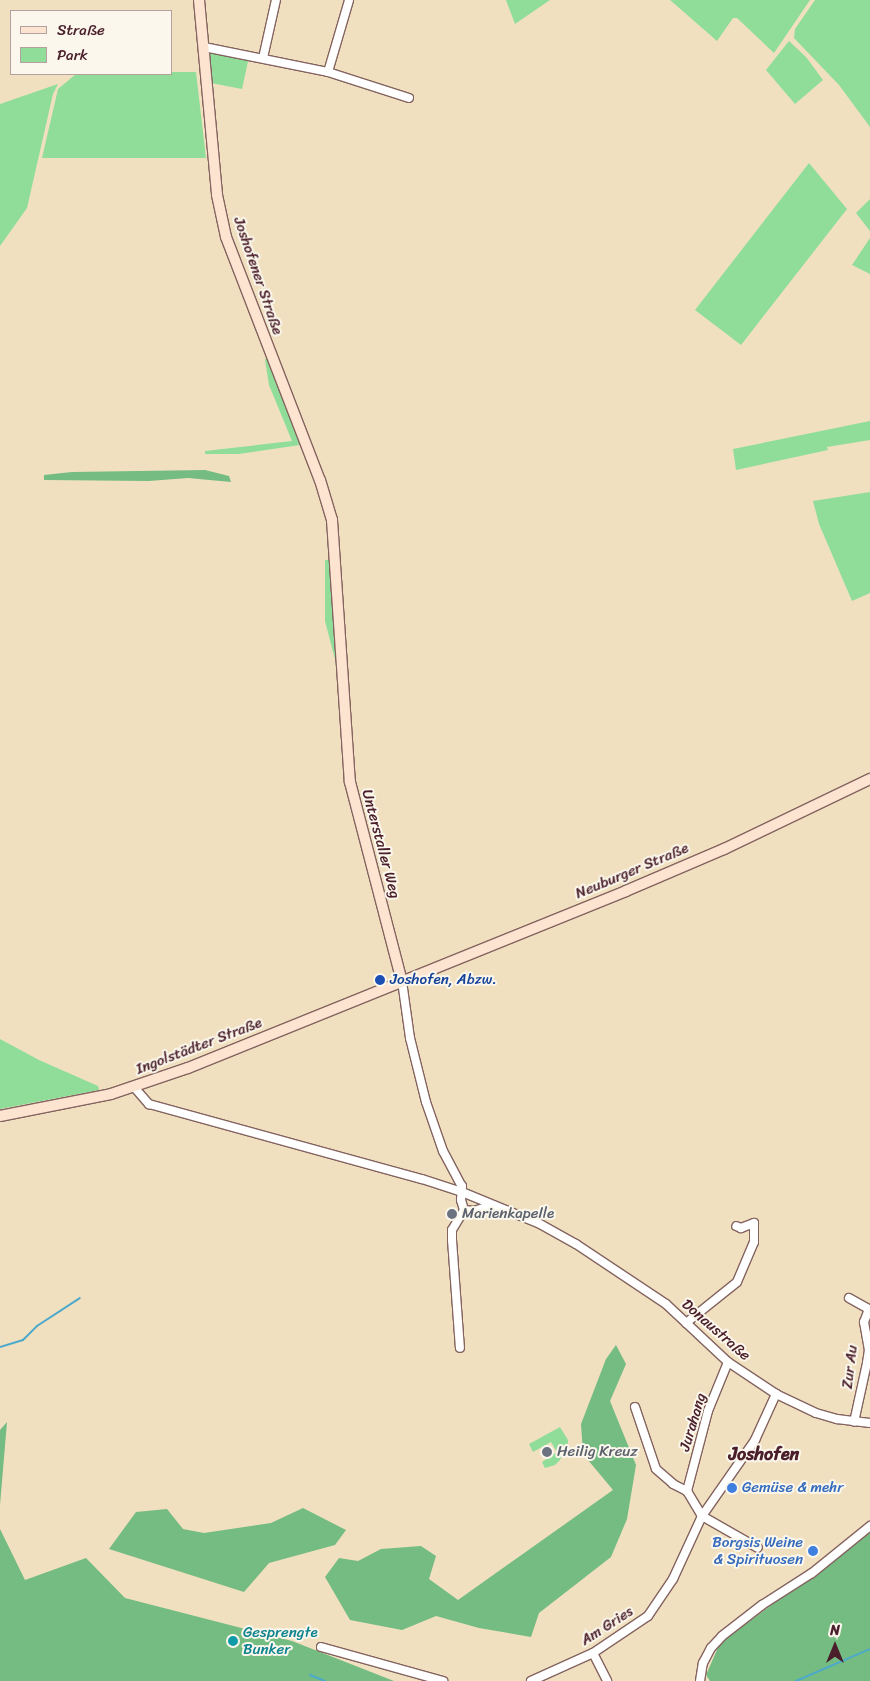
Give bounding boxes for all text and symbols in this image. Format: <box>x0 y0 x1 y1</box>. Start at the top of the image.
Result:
legend <box>10 10 172 75</box>
text: Straße <box>57 17 105 43</box>
text: Park <box>57 42 88 68</box>
street label: Joshofener Straße <box>229 214 287 338</box>
street label: Unterstaller Weg <box>358 788 404 900</box>
street label: Neuburger Straße <box>573 839 691 903</box>
place label: Joshofen, Abzw. <box>390 971 497 989</box>
marker: Joshofen, Abzw. <box>374 974 386 986</box>
street label: Ingolstädter Straße <box>133 1014 265 1078</box>
place label: Marienkapelle <box>462 1205 554 1223</box>
marker: Marienkapelle <box>446 1208 458 1220</box>
street label: Donaustraße <box>678 1295 754 1365</box>
street label: Zur Au <box>838 1344 862 1390</box>
street label: Jurahang <box>676 1391 710 1453</box>
place label: Heilig Kreuz <box>557 1443 638 1461</box>
district label: Joshofen <box>729 1443 799 1465</box>
marker: Heilig Kreuz <box>541 1446 553 1458</box>
place label: Gemüse & mehr <box>742 1479 844 1497</box>
marker: Gemüse & mehr <box>726 1482 738 1494</box>
place label: Borgsis Weine & Spirituosen <box>712 1533 803 1568</box>
marker: Borgsis Weine & Spirituosen <box>807 1545 819 1557</box>
street label: Am Gries <box>577 1602 637 1650</box>
text: N <box>830 1618 840 1643</box>
north arrow <box>810 1621 860 1671</box>
place label: Gesprengte Bunker <box>243 1623 318 1658</box>
marker: Gesprengte Bunker <box>227 1635 239 1647</box>

